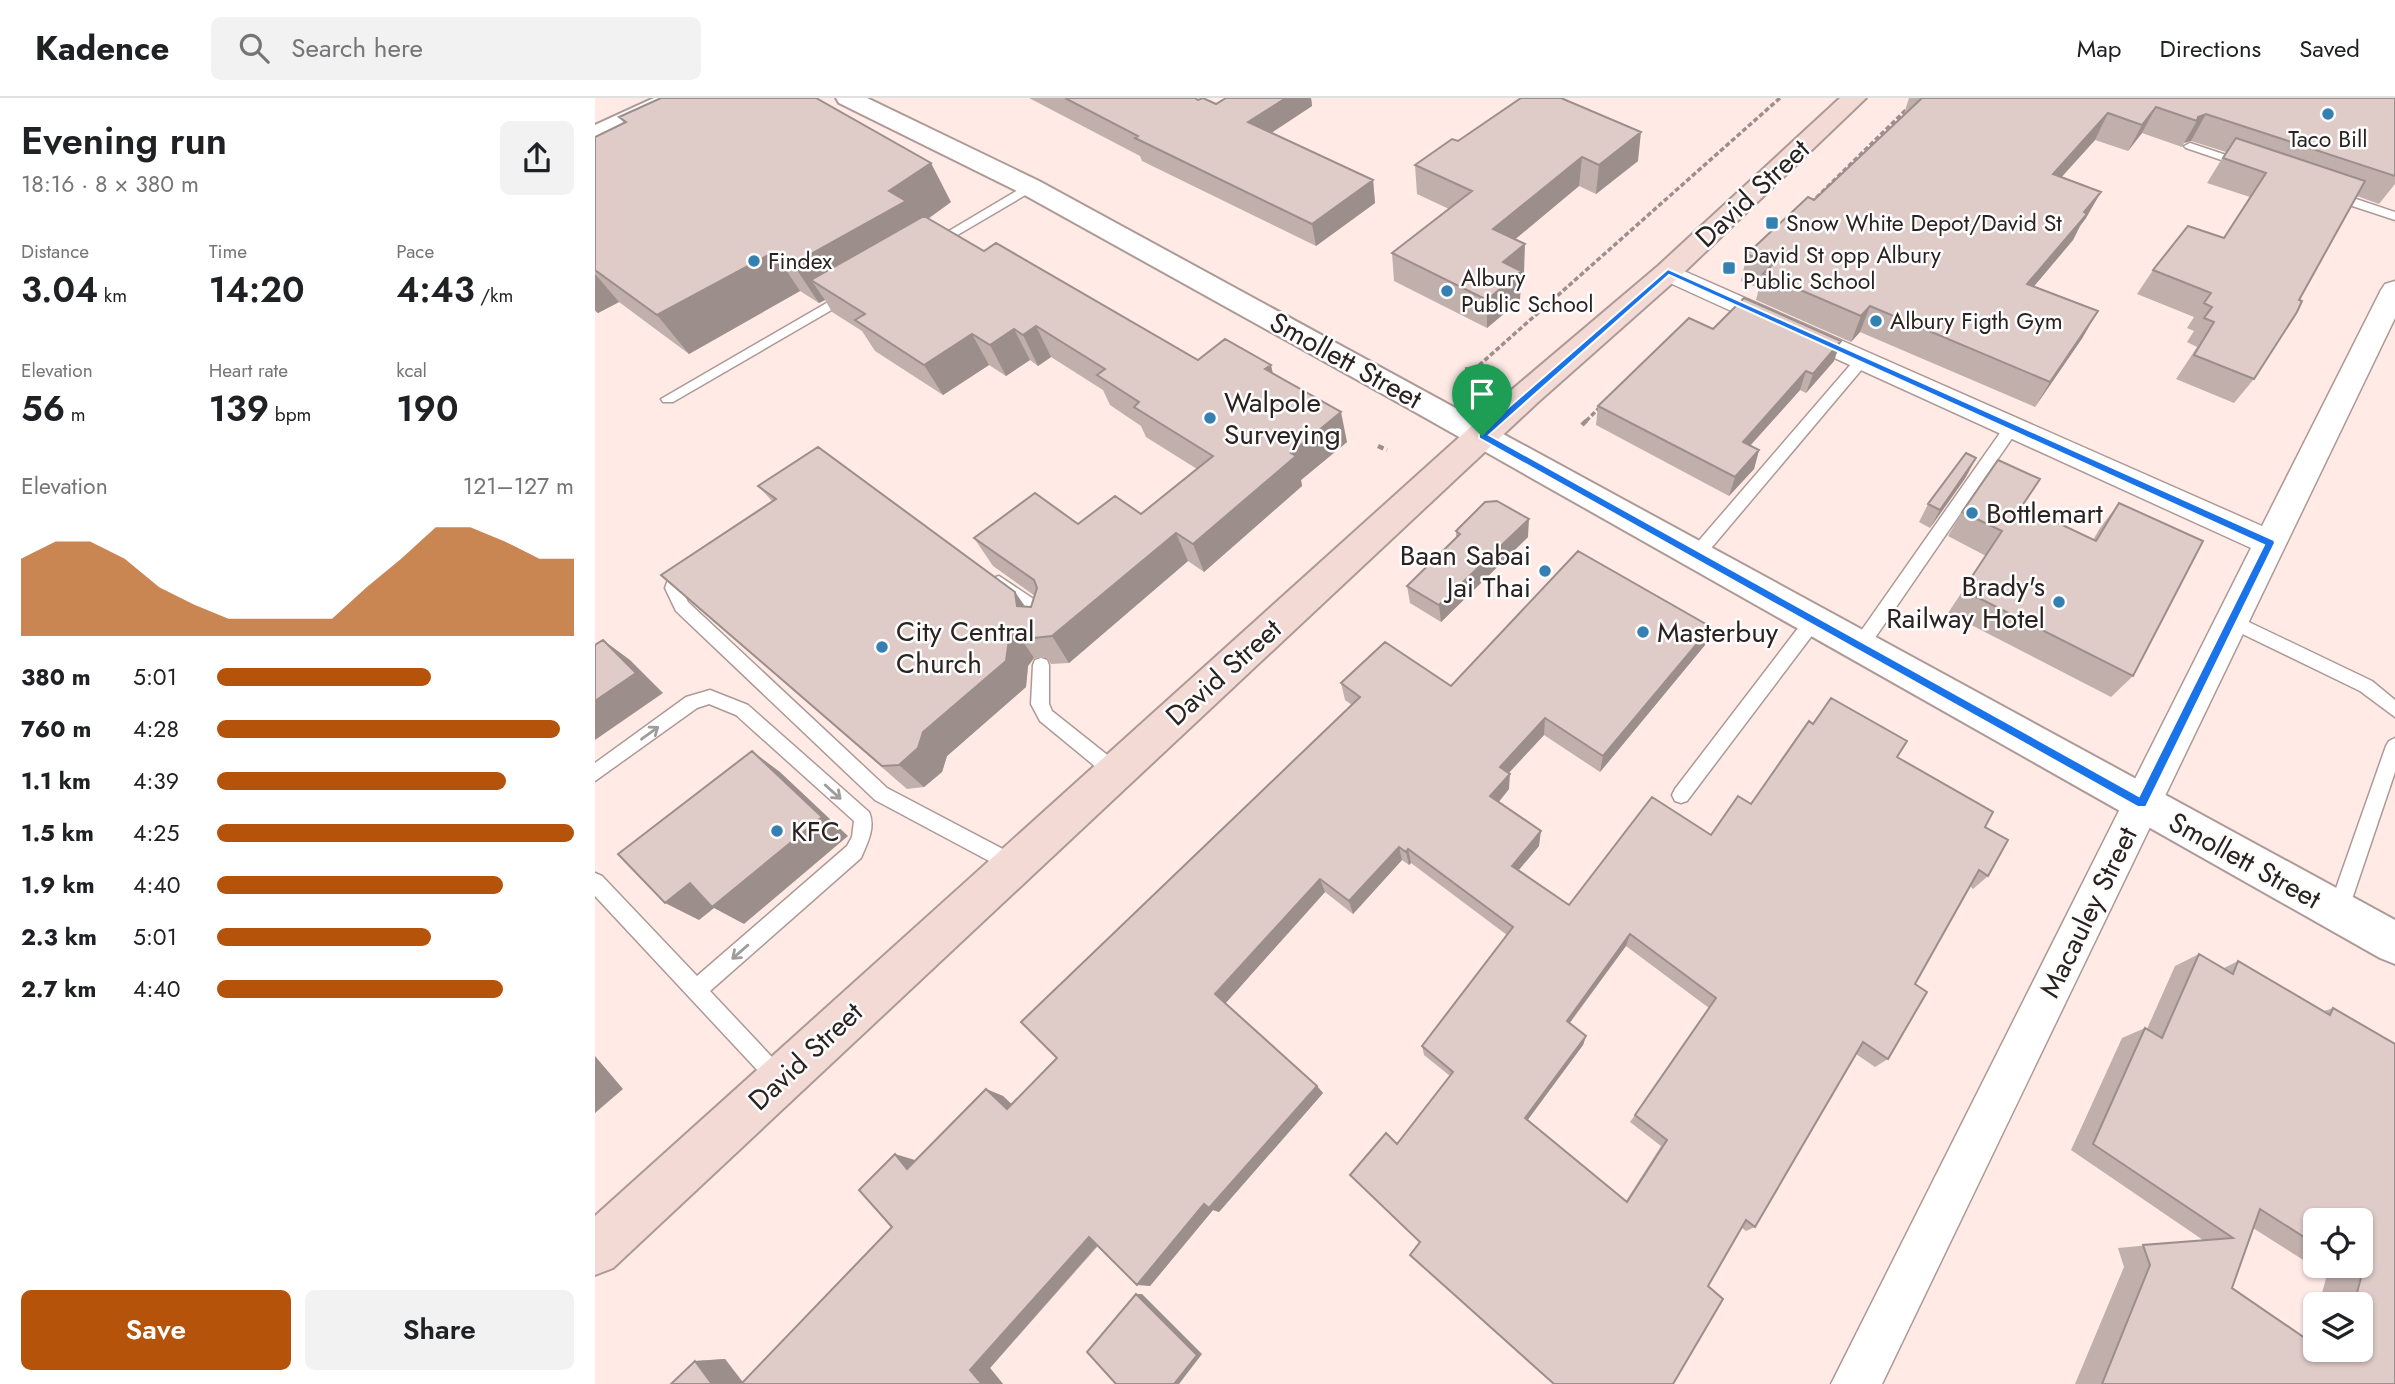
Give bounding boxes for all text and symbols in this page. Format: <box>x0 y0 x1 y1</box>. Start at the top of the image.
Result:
search box <box>211 17 701 80</box>
text: Kadence <box>35 25 169 72</box>
icon: search <box>235 29 273 67</box>
text: Search here <box>291 29 423 67</box>
text: Map <box>2077 31 2122 66</box>
text: Directions <box>2160 31 2261 66</box>
text: Saved <box>2299 31 2360 66</box>
marker: Taco Bill <box>2320 106 2336 122</box>
text: Evening run <box>21 113 227 168</box>
button: share <box>500 121 574 195</box>
place label: Taco Bill <box>2288 122 2368 156</box>
street label: David Street <box>1686 129 1819 257</box>
text: 18:16 · 8 × 380 m <box>21 167 199 201</box>
place label: Snow White Depot/David St <box>1786 206 2062 240</box>
marker: Snow White Depot/David St <box>1764 215 1780 231</box>
text: Distance <box>21 238 89 265</box>
text: Time <box>209 238 247 265</box>
text: Pace <box>396 238 434 265</box>
place label: David St opp Albury Public School <box>1743 238 1942 298</box>
place label: Findex <box>768 244 832 278</box>
marker: Findex <box>746 253 762 269</box>
marker: David St opp Albury Public School <box>1721 260 1737 276</box>
place label: Albury Public School <box>1461 261 1594 321</box>
text: 3.04 <box>21 265 98 315</box>
text: 14:20 <box>209 265 305 315</box>
text: 4:43 <box>396 265 475 315</box>
text: km <box>98 282 127 309</box>
text: /km <box>475 282 513 309</box>
marker: Albury Public School <box>1439 283 1455 299</box>
street label: Smollett Street <box>1262 302 1430 419</box>
place label: Albury Figth Gym <box>1890 304 2063 338</box>
marker: Albury Figth Gym <box>1868 313 1884 329</box>
text: Elevation <box>21 357 93 384</box>
text: Heart rate <box>209 357 288 384</box>
text: kcal <box>396 357 427 384</box>
pin <box>1452 364 1512 436</box>
icon: arrive <box>1463 375 1501 413</box>
place label: Walpole Surveying <box>1224 382 1341 455</box>
text: 56 <box>21 384 65 434</box>
text: 139 <box>209 384 269 434</box>
text: 190 <box>396 384 458 434</box>
text: m <box>65 401 86 428</box>
text: bpm <box>269 401 311 428</box>
marker: Walpole Surveying <box>1202 410 1218 426</box>
text: Elevation <box>21 469 108 503</box>
text: 121–127 m <box>463 469 574 503</box>
place label: Bottlemart <box>1986 493 2103 534</box>
marker: Bottlemart <box>1964 505 1980 521</box>
place label: Baan Sabai Jai Thai <box>1400 535 1531 608</box>
marker: Baan Sabai Jai Thai <box>1537 563 1553 579</box>
place label: Brady's Railway Hotel <box>1886 566 2045 639</box>
marker: Brady's Railway Hotel <box>2051 594 2067 610</box>
street label: David Street <box>1156 609 1290 735</box>
place label: City Central Church <box>896 611 1034 684</box>
place label: Masterbuy <box>1657 612 1779 653</box>
marker: Masterbuy <box>1635 624 1651 640</box>
marker: City Central Church <box>874 639 890 655</box>
text: 380 m <box>21 660 91 694</box>
text: 5:01 <box>133 660 177 694</box>
text: 760 m <box>21 712 91 746</box>
text: 4:28 <box>133 712 179 746</box>
one-way arrow <box>640 726 659 740</box>
text: 1.1 km <box>21 764 91 798</box>
text: 4:39 <box>133 764 179 798</box>
one-way arrow <box>824 783 841 800</box>
street label: Smollett Street <box>2161 802 2329 919</box>
place label: KFC <box>791 811 840 852</box>
text: 1.5 km <box>21 816 94 850</box>
text: 4:25 <box>133 816 179 850</box>
street label: Macauley Street <box>2029 820 2148 1005</box>
marker: KFC <box>769 823 785 839</box>
text: 1.9 km <box>21 868 95 902</box>
text: 4:40 <box>133 868 181 902</box>
text: 2.3 km <box>21 920 97 954</box>
text: 5:01 <box>133 920 177 954</box>
one-way arrow <box>731 944 749 960</box>
text: 2.7 km <box>21 972 96 1006</box>
text: 4:40 <box>133 972 181 1006</box>
street label: David Street <box>739 992 872 1120</box>
map controls <box>2303 1208 2373 1362</box>
button: locate <box>2303 1208 2373 1278</box>
button: Save <box>21 1290 291 1370</box>
button: Share <box>305 1290 574 1370</box>
button: layers <box>2303 1292 2373 1362</box>

